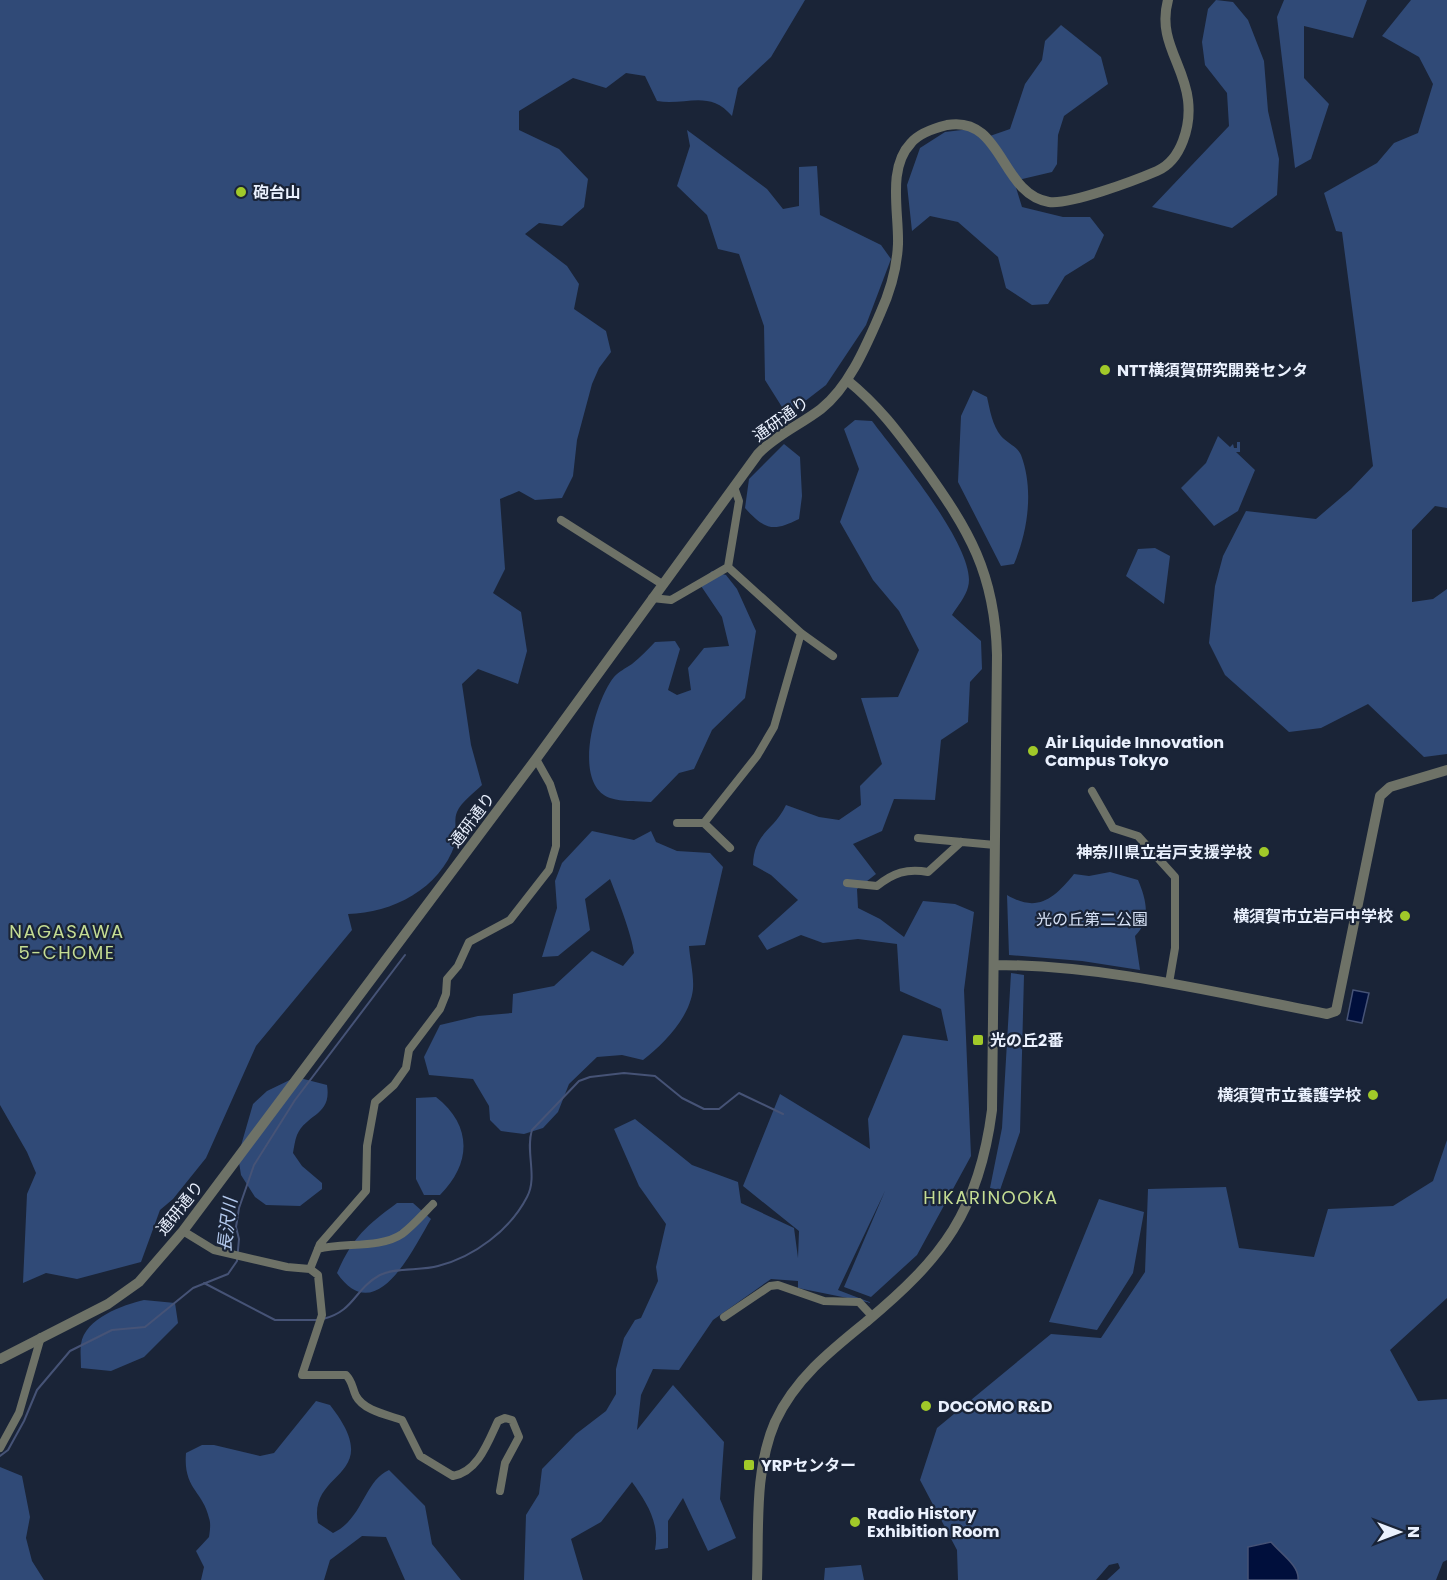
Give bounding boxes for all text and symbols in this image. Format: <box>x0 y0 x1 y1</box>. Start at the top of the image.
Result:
place label: 砲台山 <box>253 181 301 204</box>
marker: 砲台山 <box>234 185 248 199</box>
place label: NTT横須賀研究開発センタ <box>1117 359 1308 382</box>
marker: NTT横須賀研究開発センタ <box>1098 363 1112 377</box>
street label: 通研通り <box>748 391 814 447</box>
place label: Air Liquide Innovation Campus Tokyo <box>1045 731 1224 772</box>
marker: Air Liquide Innovation Campus Tokyo <box>1026 744 1040 758</box>
street label: 通研通り <box>444 788 500 852</box>
place label: 神奈川県立岩戸支援学校 <box>1076 841 1252 864</box>
marker: 神奈川県立岩戸支援学校 <box>1257 845 1271 859</box>
place label: 横須賀市立岩戸中学校 <box>1233 905 1393 928</box>
park label: 光の丘第二公園 <box>1036 908 1148 931</box>
marker: 横須賀市立岩戸中学校 <box>1398 909 1412 923</box>
district label: NAGASAWA 5-CHOME <box>9 919 125 965</box>
place label: 光の丘2番 <box>990 1029 1063 1052</box>
marker: 光の丘2番 <box>971 1033 985 1047</box>
place label: 横須賀市立養護学校 <box>1217 1084 1361 1107</box>
marker: 横須賀市立養護学校 <box>1366 1088 1380 1102</box>
street label: 通研通り <box>151 1176 209 1240</box>
district label: HIKARINOOKA <box>923 1185 1059 1210</box>
water label: 長沢川 <box>211 1195 243 1253</box>
place label: DOCOMO R&D <box>938 1395 1053 1418</box>
marker: DOCOMO R&D <box>919 1399 933 1413</box>
place label: YRPセンター <box>761 1454 856 1477</box>
marker: YRPセンター <box>742 1458 756 1472</box>
place label: Radio History Exhibition Room <box>867 1502 1000 1543</box>
north arrow <box>1369 1502 1429 1562</box>
marker: Radio History Exhibition Room <box>848 1515 862 1529</box>
text: N <box>1402 1526 1425 1538</box>

